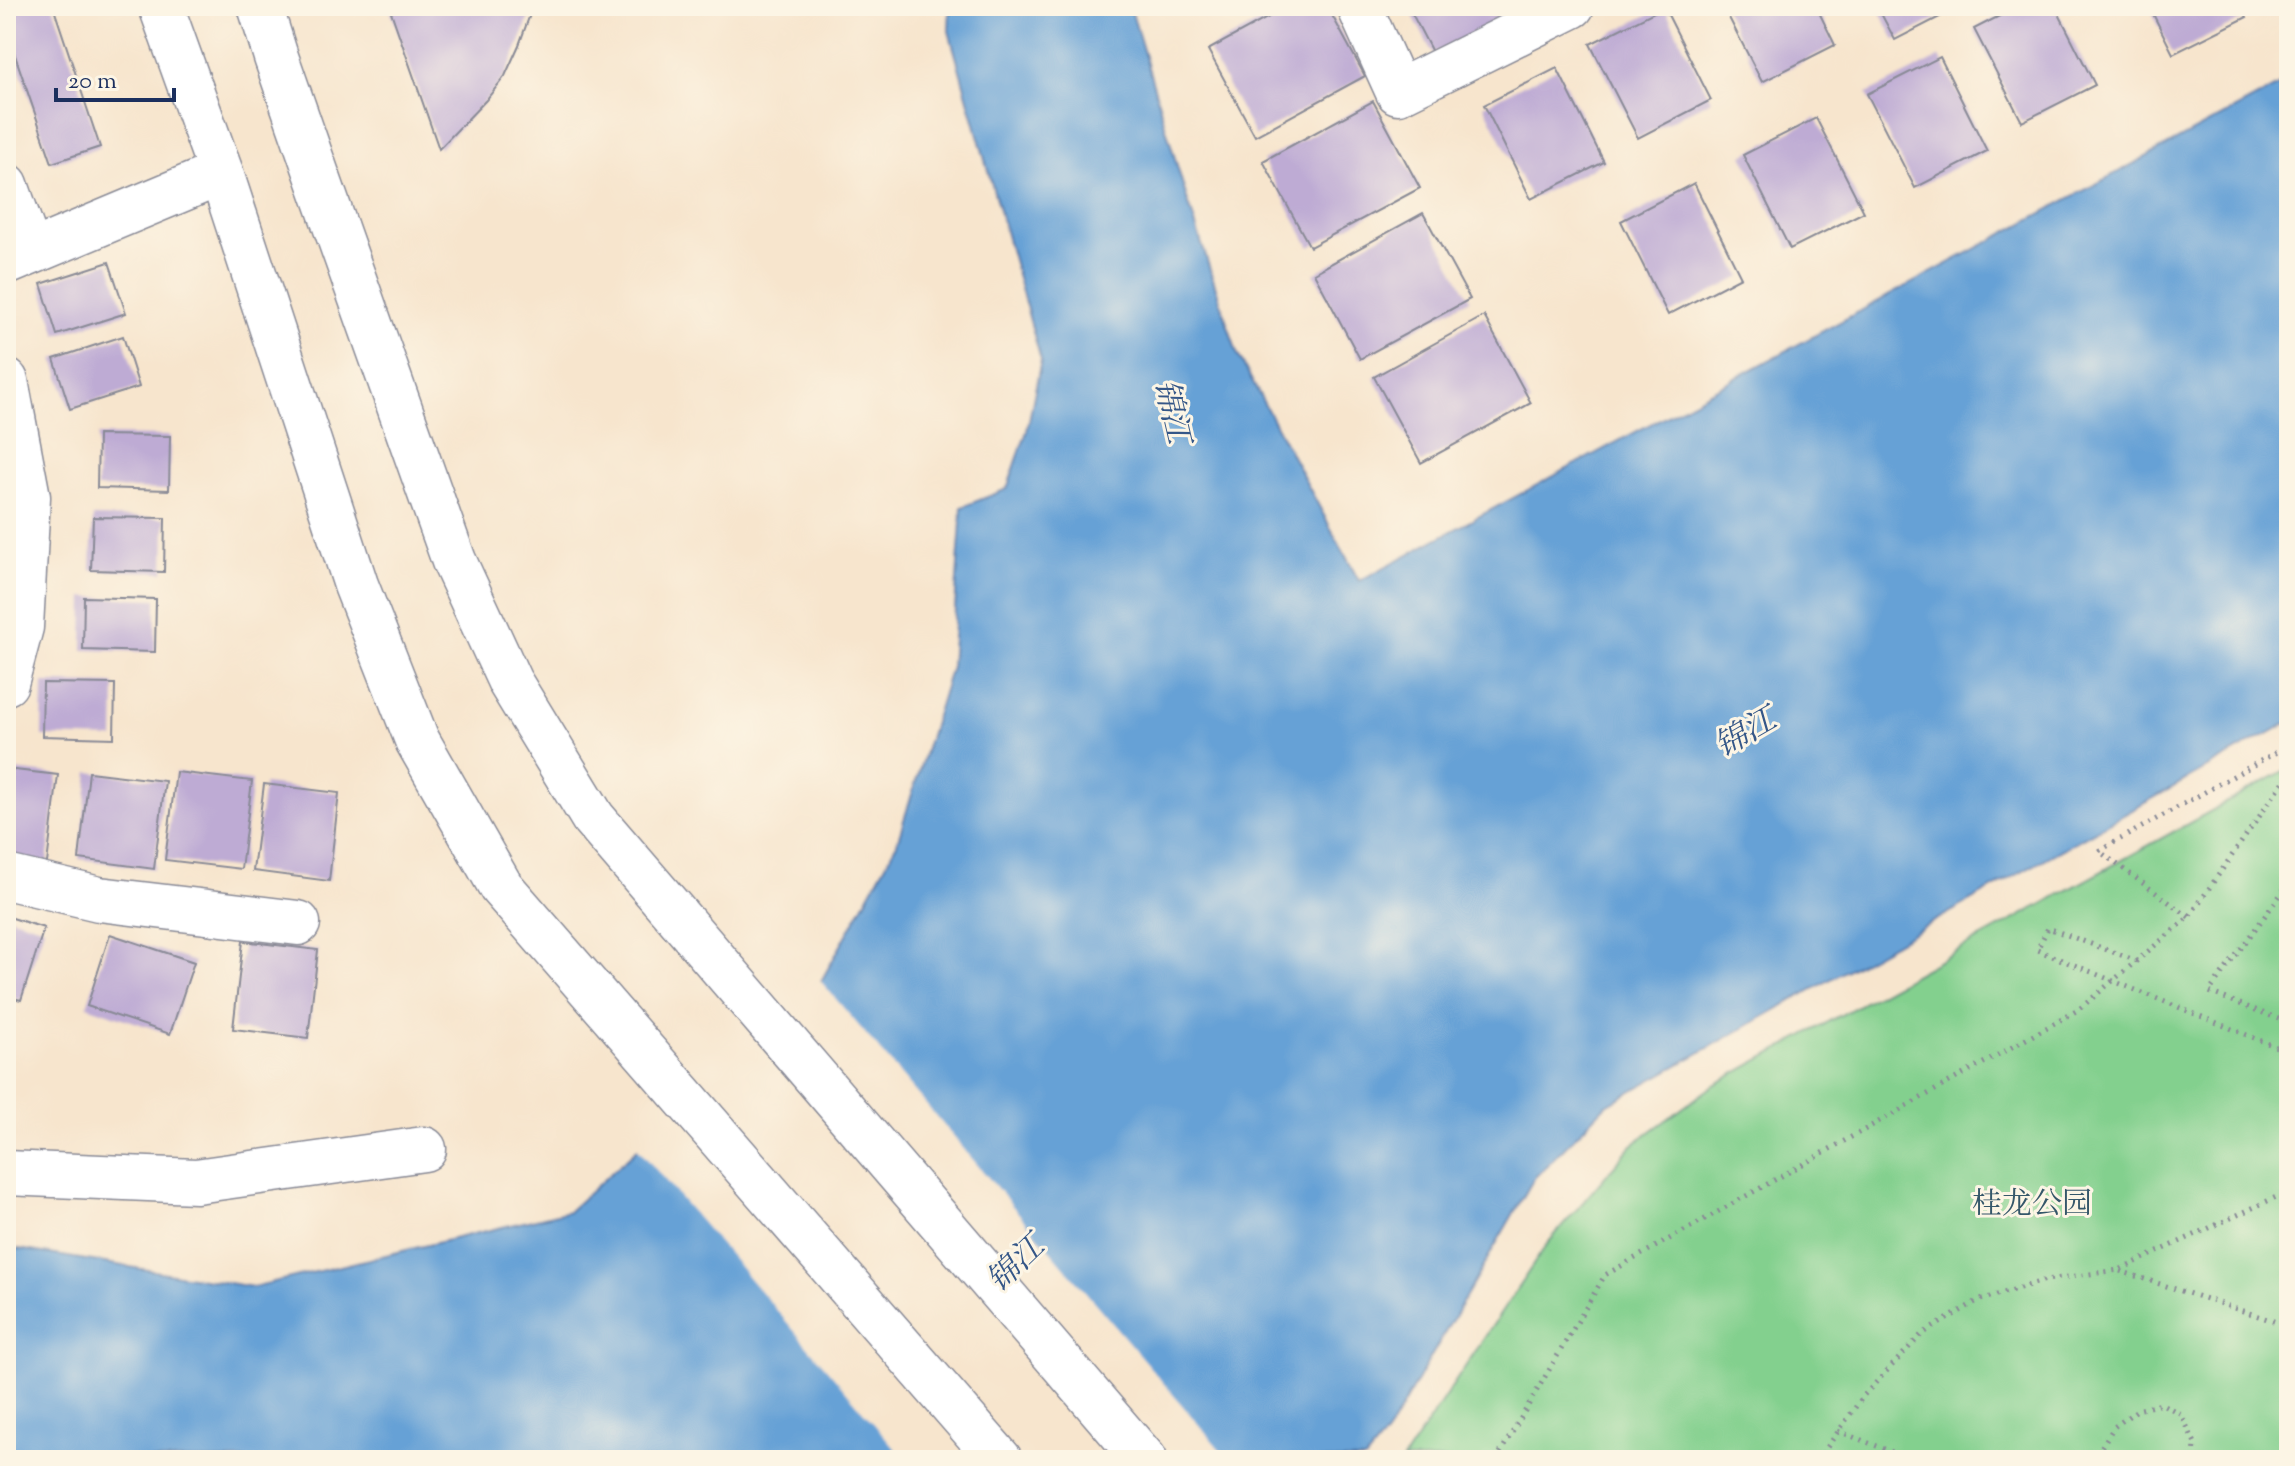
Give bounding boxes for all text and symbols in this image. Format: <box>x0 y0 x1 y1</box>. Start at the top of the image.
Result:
scale bar <box>56 52 174 102</box>
text: 20 m <box>68 65 117 99</box>
water label: 锦江 <box>1140 375 1201 452</box>
water label: 锦江 <box>1707 697 1789 771</box>
park label: 桂龙公园 <box>1972 1184 2092 1227</box>
water label: 锦江 <box>978 1224 1059 1304</box>

